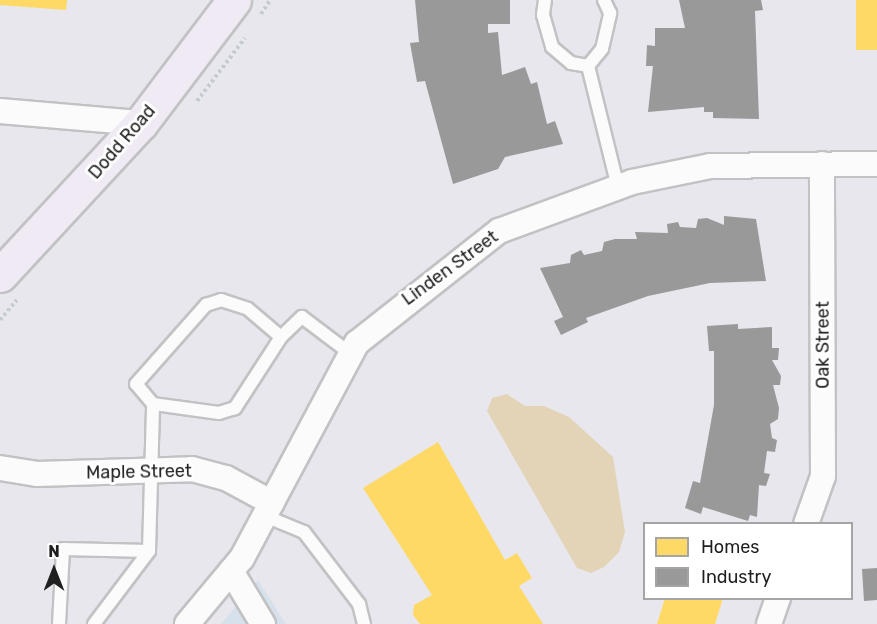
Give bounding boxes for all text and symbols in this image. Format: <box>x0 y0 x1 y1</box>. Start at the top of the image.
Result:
street label: Dodd Road <box>84 100 160 184</box>
street label: Linden Street <box>398 226 502 310</box>
street label: Oak Street <box>812 301 834 389</box>
street label: Maple Street <box>86 460 192 484</box>
legend <box>643 522 853 600</box>
text: Homes <box>701 536 759 558</box>
north arrow <box>24 540 84 600</box>
text: N <box>48 542 60 561</box>
text: Industry <box>701 566 771 588</box>

